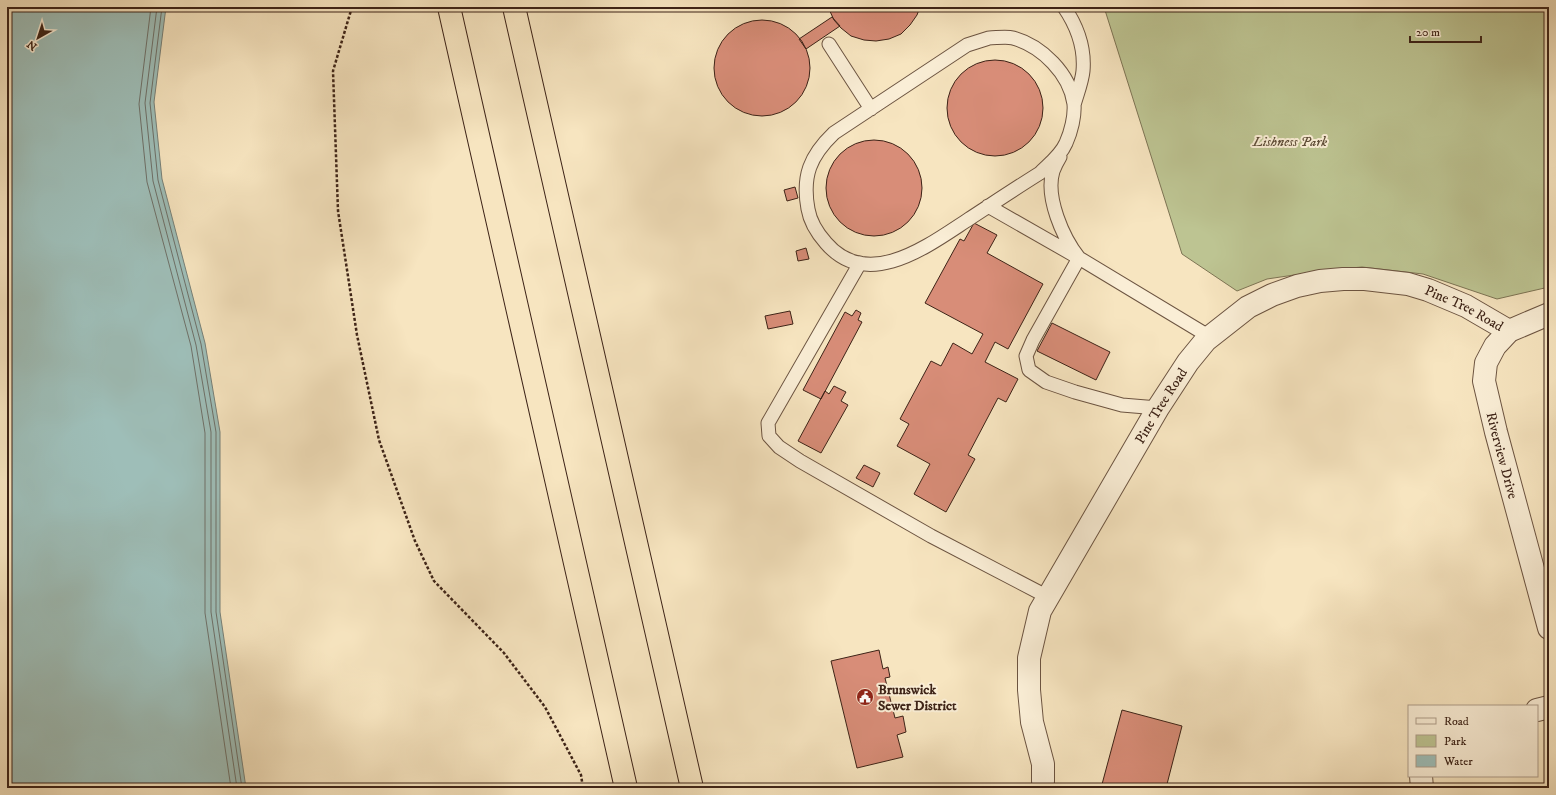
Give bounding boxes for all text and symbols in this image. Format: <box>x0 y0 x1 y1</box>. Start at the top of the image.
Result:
north arrow <box>18 18 58 58</box>
scale bar <box>1410 18 1481 44</box>
text: 20 m <box>1416 25 1440 40</box>
text: N <box>24 37 40 53</box>
park label: Lishness Park <box>1252 133 1327 151</box>
street label: Pine Tree Road <box>1422 282 1506 336</box>
street label: Pine Tree Road <box>1131 365 1192 447</box>
street label: Riverview Drive <box>1482 410 1522 501</box>
place label: Brunswick Sewer District <box>878 681 957 715</box>
public building icon: Brunswick Sewer District <box>855 687 875 707</box>
legend <box>1408 705 1538 777</box>
text: Road <box>1444 714 1469 729</box>
text: Park <box>1444 734 1466 749</box>
text: Water <box>1443 754 1473 769</box>

